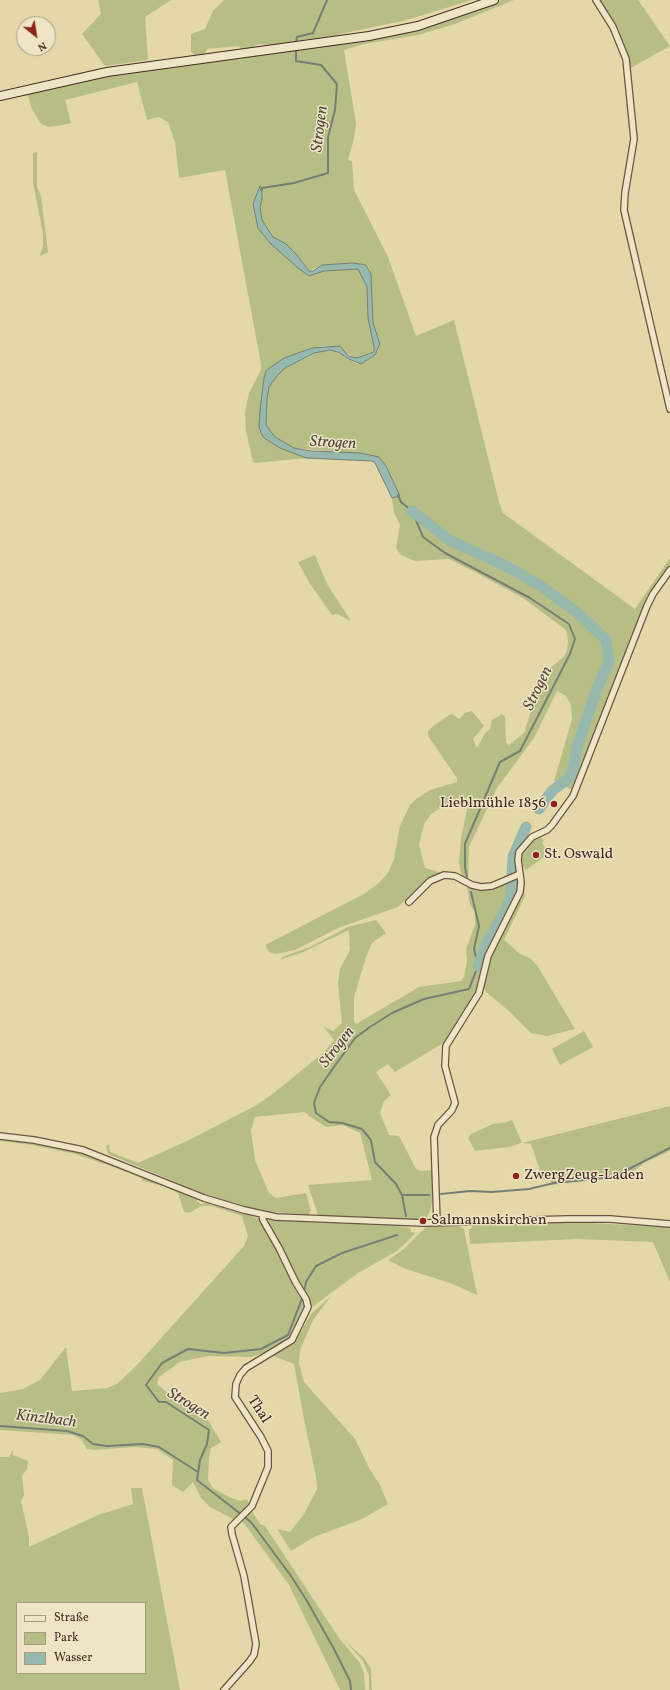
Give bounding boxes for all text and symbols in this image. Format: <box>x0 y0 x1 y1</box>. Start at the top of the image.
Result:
north arrow <box>16 16 56 56</box>
text: N <box>35 37 49 54</box>
water label: Strogen <box>309 105 333 153</box>
water label: Strogen <box>309 433 357 455</box>
water label: Strogen <box>520 664 558 714</box>
place label: Lieblmühle 1856 <box>440 795 546 813</box>
marker: Lieblmühle 1856 <box>549 799 559 809</box>
place label: St. Oswald <box>544 846 613 864</box>
marker: St. Oswald <box>531 850 541 860</box>
water label: Strogen <box>316 1024 360 1072</box>
place label: ZwergZeug-Laden <box>524 1167 644 1185</box>
marker: ZwergZeug-Laden <box>511 1171 521 1181</box>
place label: Salmannskirchen <box>431 1212 547 1230</box>
marker: Salmannskirchen <box>418 1216 428 1226</box>
water label: Strogen <box>163 1385 213 1425</box>
street label: Thal <box>242 1393 274 1427</box>
water label: Kinzlbach <box>15 1407 77 1433</box>
legend <box>16 1602 146 1674</box>
text: Straße <box>54 1610 89 1626</box>
text: Park <box>54 1630 79 1646</box>
text: Wasser <box>54 1650 92 1666</box>

